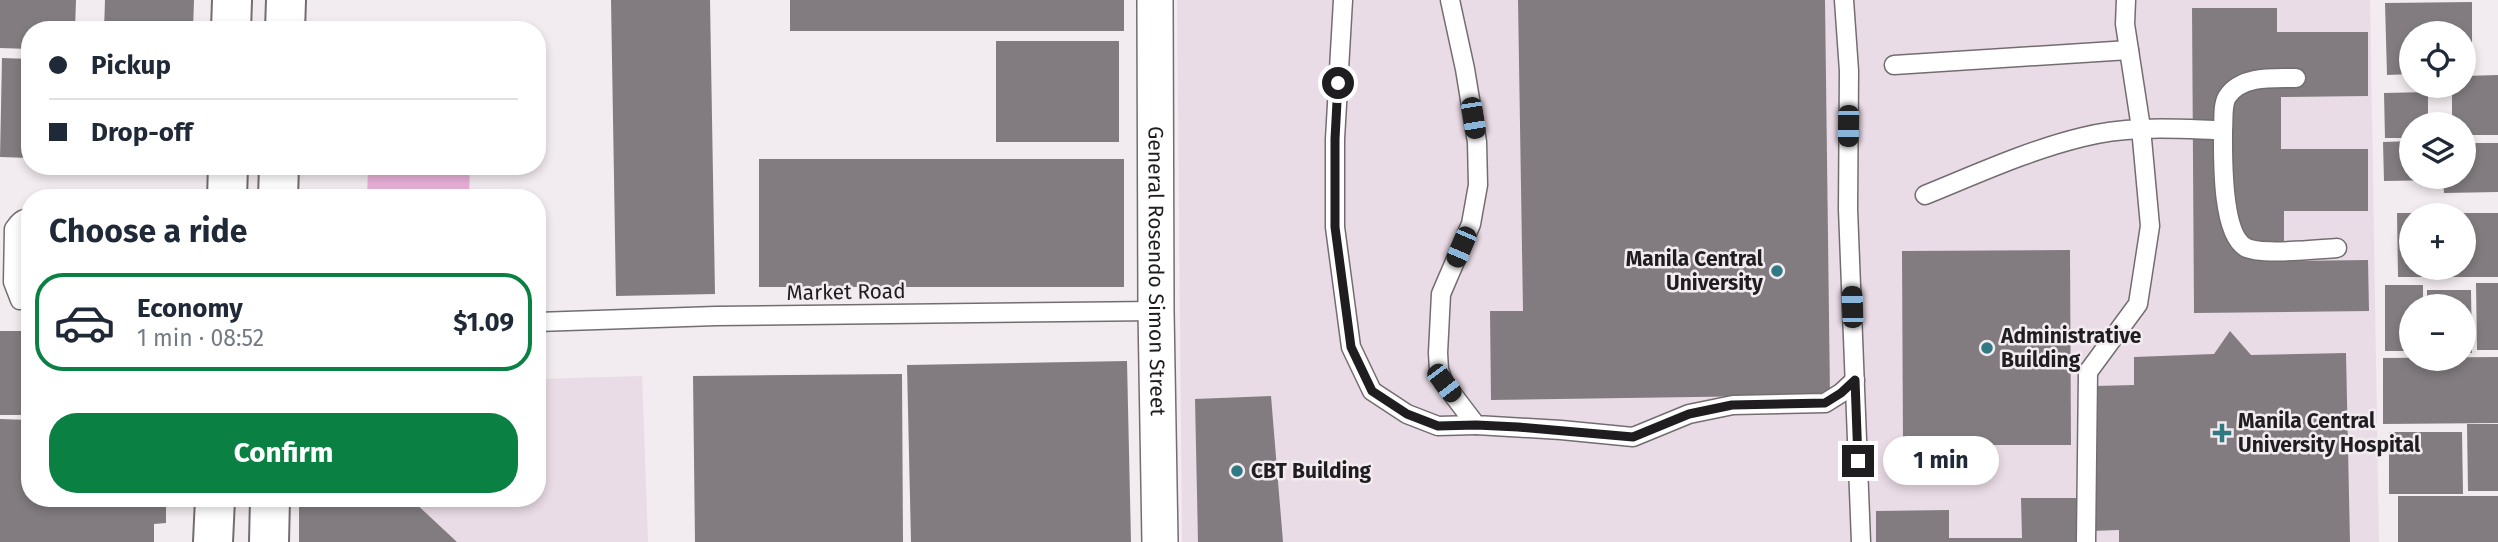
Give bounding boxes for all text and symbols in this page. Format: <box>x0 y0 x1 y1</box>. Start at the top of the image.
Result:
map controls <box>2399 21 2476 371</box>
button: locate <box>2399 21 2476 98</box>
text: Pickup <box>91 50 171 81</box>
route start <box>1322 67 1354 99</box>
car <box>1460 96 1487 140</box>
car <box>1838 105 1859 147</box>
button: layers <box>2399 112 2476 189</box>
text: Drop-off <box>91 117 193 148</box>
street label: General Rosendo Simon Street <box>1142 126 1171 417</box>
button: + <box>2399 203 2476 280</box>
text: Choose a ride <box>49 212 247 250</box>
car <box>1444 224 1479 270</box>
place label: Manila Central University <box>1626 246 1764 296</box>
marker: Manila Central University <box>1769 263 1785 279</box>
street label: Market Road <box>786 278 906 306</box>
car <box>1841 286 1864 328</box>
icon: car <box>53 291 116 354</box>
text: Economy <box>137 293 243 324</box>
button: − <box>2399 294 2476 371</box>
text: $1.09 <box>453 307 514 338</box>
place label: Administrative Building <box>2000 323 2142 373</box>
text: 1 min · 08:52 <box>137 324 264 352</box>
marker: Administrative Building <box>1979 340 1995 356</box>
car <box>1423 360 1466 406</box>
place label: Manila Central University Hospital <box>2238 408 2421 458</box>
button: Confirm <box>49 413 518 493</box>
marker: Manila Central University Hospital <box>2212 423 2232 443</box>
callout: 1 min <box>1882 436 1998 486</box>
route end <box>1842 445 1874 477</box>
text: 1 min <box>1913 446 1969 474</box>
place label: CBT Building <box>1251 458 1372 484</box>
marker: CBT Building <box>1229 463 1245 479</box>

